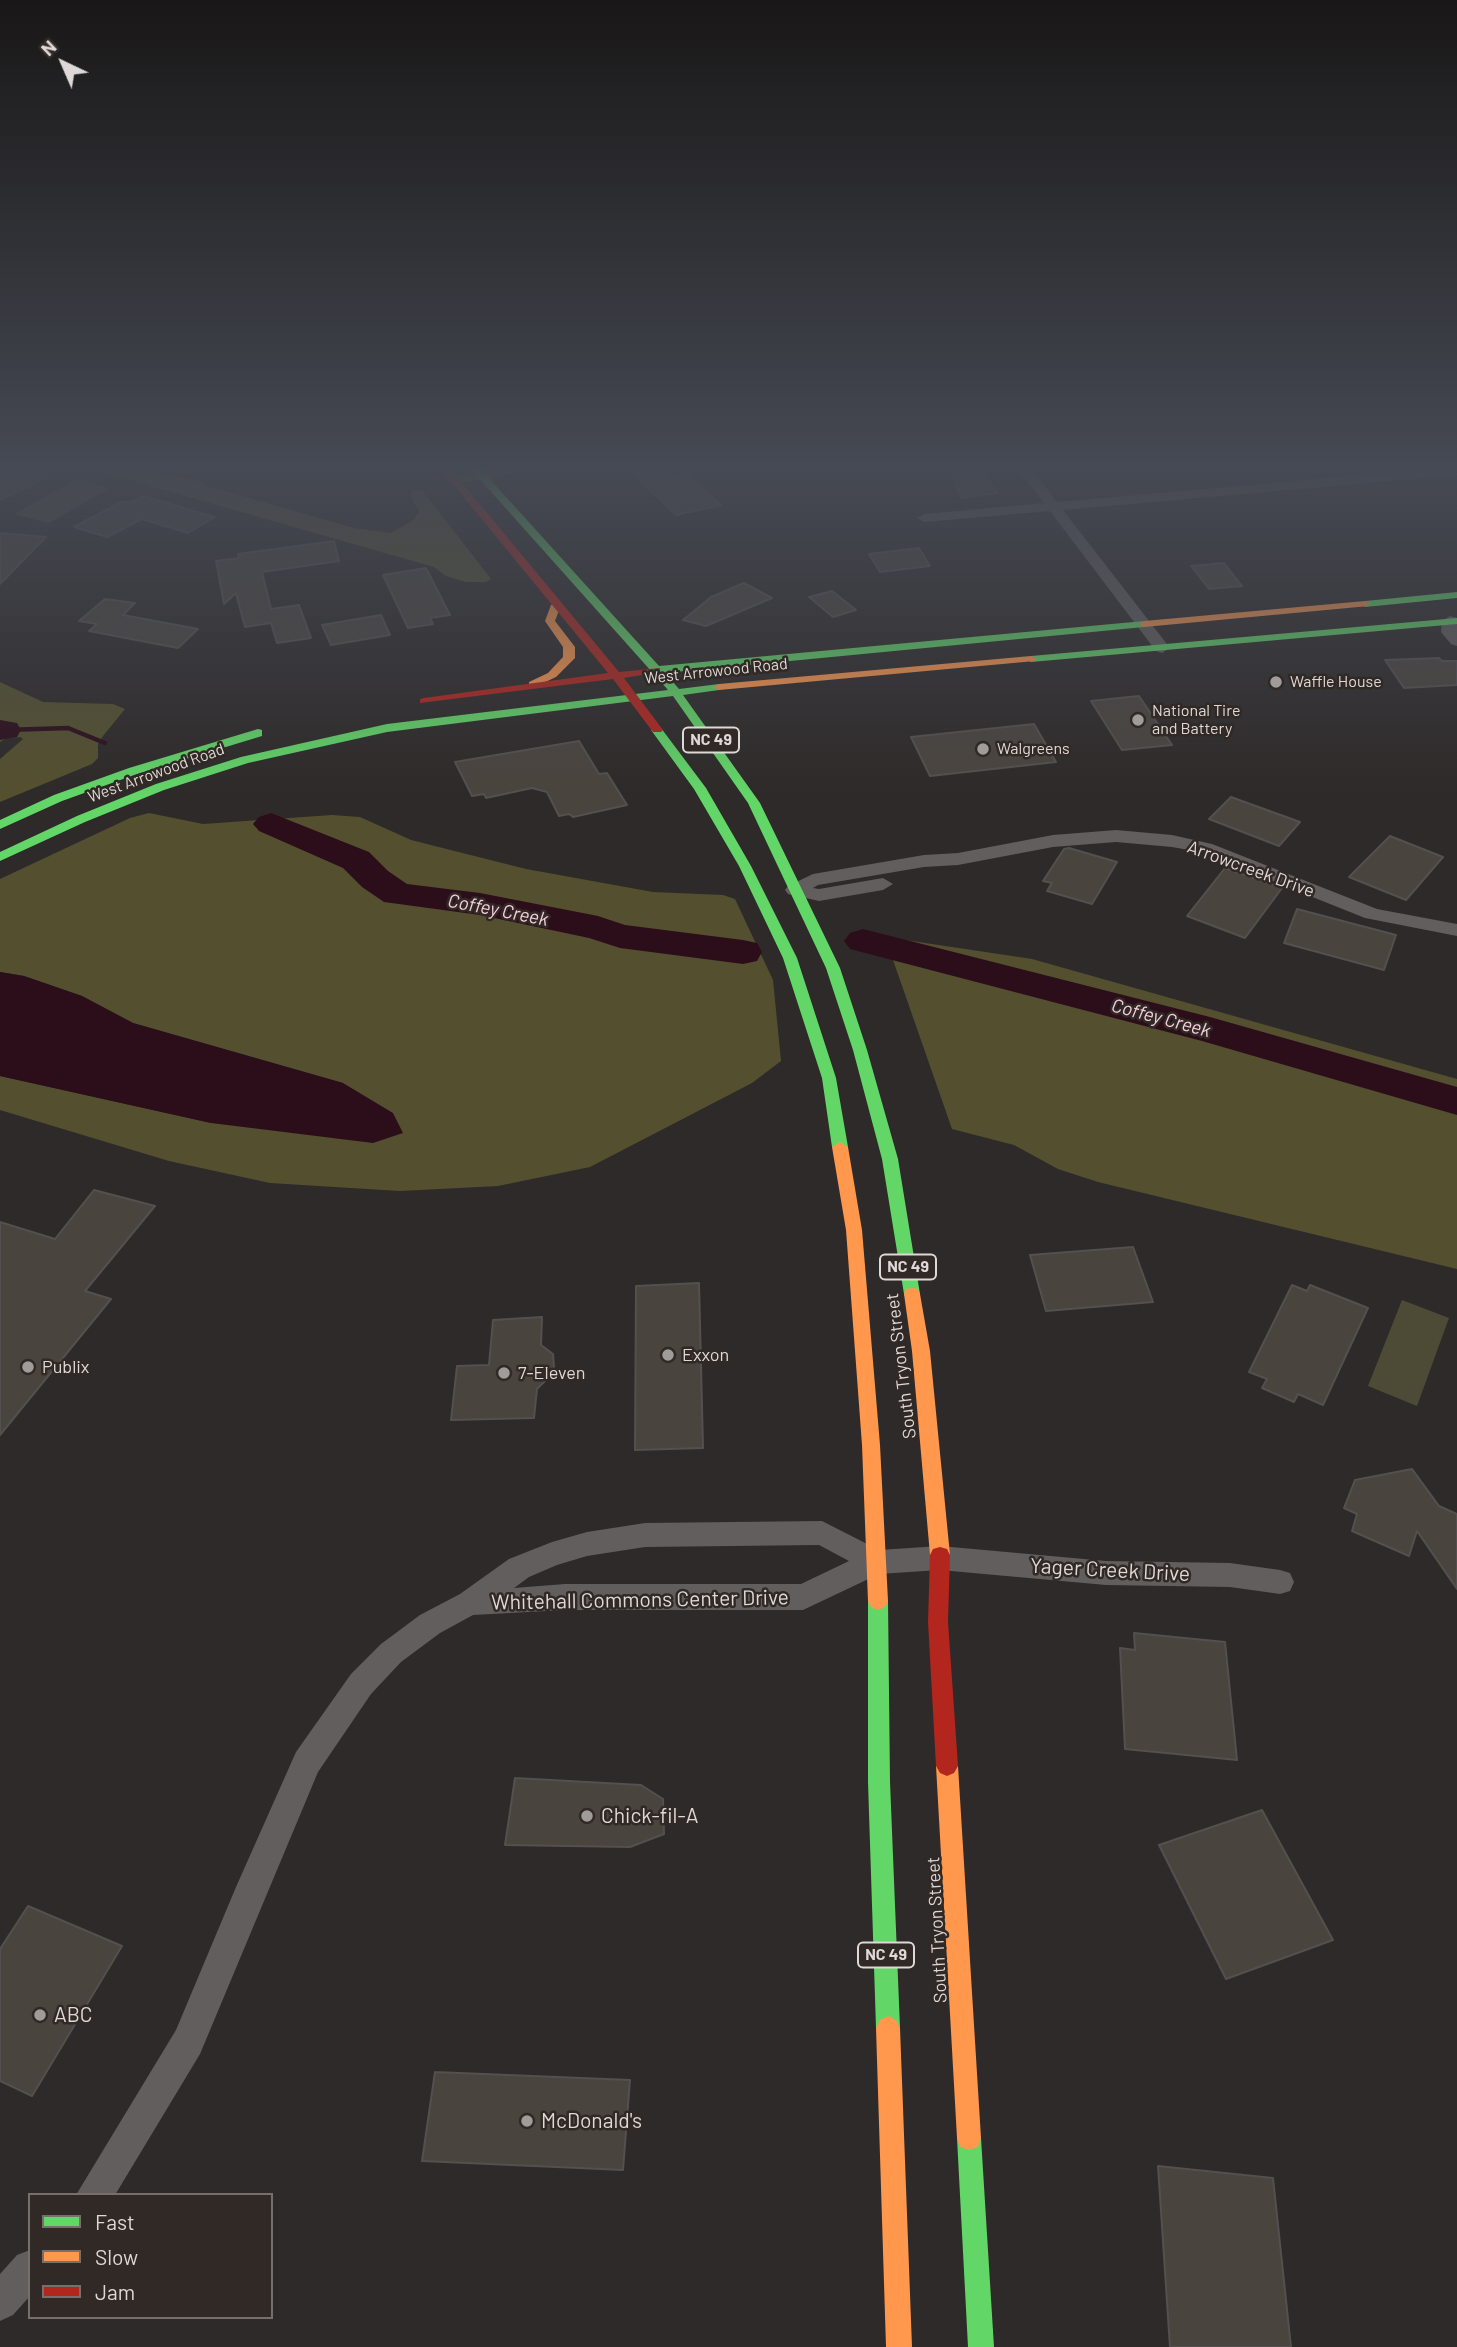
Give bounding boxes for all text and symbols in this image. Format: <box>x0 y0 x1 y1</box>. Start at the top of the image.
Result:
north arrow <box>28 28 98 98</box>
text: N <box>36 35 61 60</box>
street label: West Arrowood Road <box>643 654 789 688</box>
place label: Waffle House <box>1290 672 1382 692</box>
marker: Waffle House <box>1268 674 1284 690</box>
place label: National Tire and Battery <box>1152 701 1240 739</box>
marker: National Tire and Battery <box>1130 712 1146 728</box>
road number: NC 49 <box>683 727 739 752</box>
street label: West Arrowood Road <box>85 739 227 807</box>
place label: Walgreens <box>997 739 1070 759</box>
marker: Walgreens <box>975 741 991 757</box>
street label: Arrowcreek Drive <box>1184 836 1318 902</box>
water label: Coffey Creek <box>446 889 550 931</box>
water label: Coffey Creek <box>1109 994 1213 1042</box>
road number: NC 49 <box>880 1254 936 1280</box>
street label: South Tryon Street <box>881 1292 921 1440</box>
place label: Exxon <box>682 1344 729 1366</box>
marker: Exxon <box>660 1347 676 1363</box>
place label: Publix <box>42 1356 89 1378</box>
marker: Publix <box>20 1359 36 1375</box>
place label: 7-Eleven <box>518 1362 586 1384</box>
marker: 7-Eleven <box>496 1365 512 1381</box>
street label: Yager Creek Drive <box>1029 1553 1191 1587</box>
street label: Whitehall Commons Center Drive <box>491 1585 789 1615</box>
place label: Chick-fil-A <box>601 1803 698 1829</box>
marker: Chick-fil-A <box>579 1808 595 1824</box>
street label: South Tryon Street <box>922 1856 952 2004</box>
road number: NC 49 <box>858 1942 914 1968</box>
place label: ABC <box>54 2002 93 2028</box>
marker: ABC <box>32 2007 48 2023</box>
place label: McDonald's <box>541 2108 642 2134</box>
marker: McDonald's <box>519 2113 535 2129</box>
legend <box>28 2193 273 2319</box>
text: Fast <box>95 2209 135 2234</box>
text: Slow <box>95 2244 138 2269</box>
text: Jam <box>95 2279 135 2304</box>

